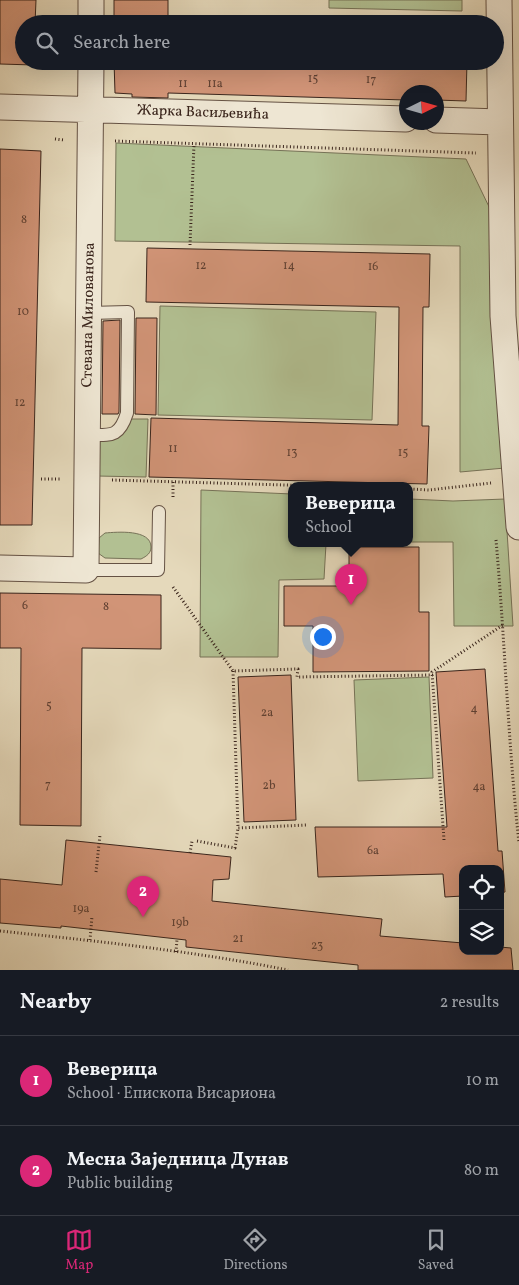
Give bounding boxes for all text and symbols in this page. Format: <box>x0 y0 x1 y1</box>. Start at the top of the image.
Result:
search box <box>15 15 504 70</box>
icon: search <box>33 29 61 57</box>
text: Search here <box>73 30 170 56</box>
house number: 15 <box>308 71 318 87</box>
house number: 17 <box>366 72 376 88</box>
house number: 11 <box>178 76 188 92</box>
house number: 11a <box>207 76 223 92</box>
north arrow <box>399 85 444 130</box>
street label: Жарка Васиљевића <box>137 100 269 126</box>
house number: 8 <box>21 212 27 228</box>
street label: Стевана Милованова <box>77 242 101 388</box>
house number: 12 <box>195 258 207 274</box>
house number: 14 <box>283 258 295 274</box>
house number: 16 <box>368 259 378 275</box>
house number: 10 <box>17 304 29 320</box>
house number: 12 <box>14 395 26 411</box>
house number: 11 <box>168 441 178 457</box>
house number: 13 <box>287 445 297 461</box>
house number: 15 <box>398 445 408 461</box>
popup <box>288 482 413 547</box>
text: Веверица <box>305 491 396 517</box>
text: School <box>305 517 352 539</box>
pin: 1 <box>335 564 367 605</box>
house number: 6 <box>22 598 28 614</box>
house number: 8 <box>103 599 109 615</box>
your location <box>310 624 336 650</box>
house number: 5 <box>46 698 52 714</box>
house number: 4 <box>470 701 478 717</box>
house number: 2a <box>261 705 273 721</box>
house number: 7 <box>45 777 51 793</box>
house number: 2b <box>262 778 276 794</box>
house number: 4a <box>472 779 486 795</box>
house number: 6a <box>367 843 379 859</box>
map controls <box>459 865 504 955</box>
button: locate <box>459 865 504 910</box>
pin: 2 <box>127 876 159 917</box>
house number: 19a <box>73 901 89 917</box>
button: layers <box>459 910 504 955</box>
house number: 19b <box>171 915 189 931</box>
house number: 21 <box>232 931 244 947</box>
house number: 23 <box>311 938 323 954</box>
text: Nearby <box>20 988 91 1017</box>
text: 2 results <box>440 992 499 1014</box>
text: Веверица <box>67 1057 158 1083</box>
text: 1 <box>33 1070 39 1092</box>
text: 10 m <box>466 1070 499 1092</box>
text: School · Епископа Висариона <box>67 1083 276 1105</box>
text: Месна Заједница Дунав <box>67 1147 289 1173</box>
text: 2 <box>32 1160 40 1182</box>
text: 80 m <box>464 1160 499 1182</box>
text: Public building <box>67 1173 173 1195</box>
tab: Map <box>65 1226 93 1275</box>
tab: Directions <box>223 1226 288 1275</box>
tab: Saved <box>418 1226 454 1275</box>

